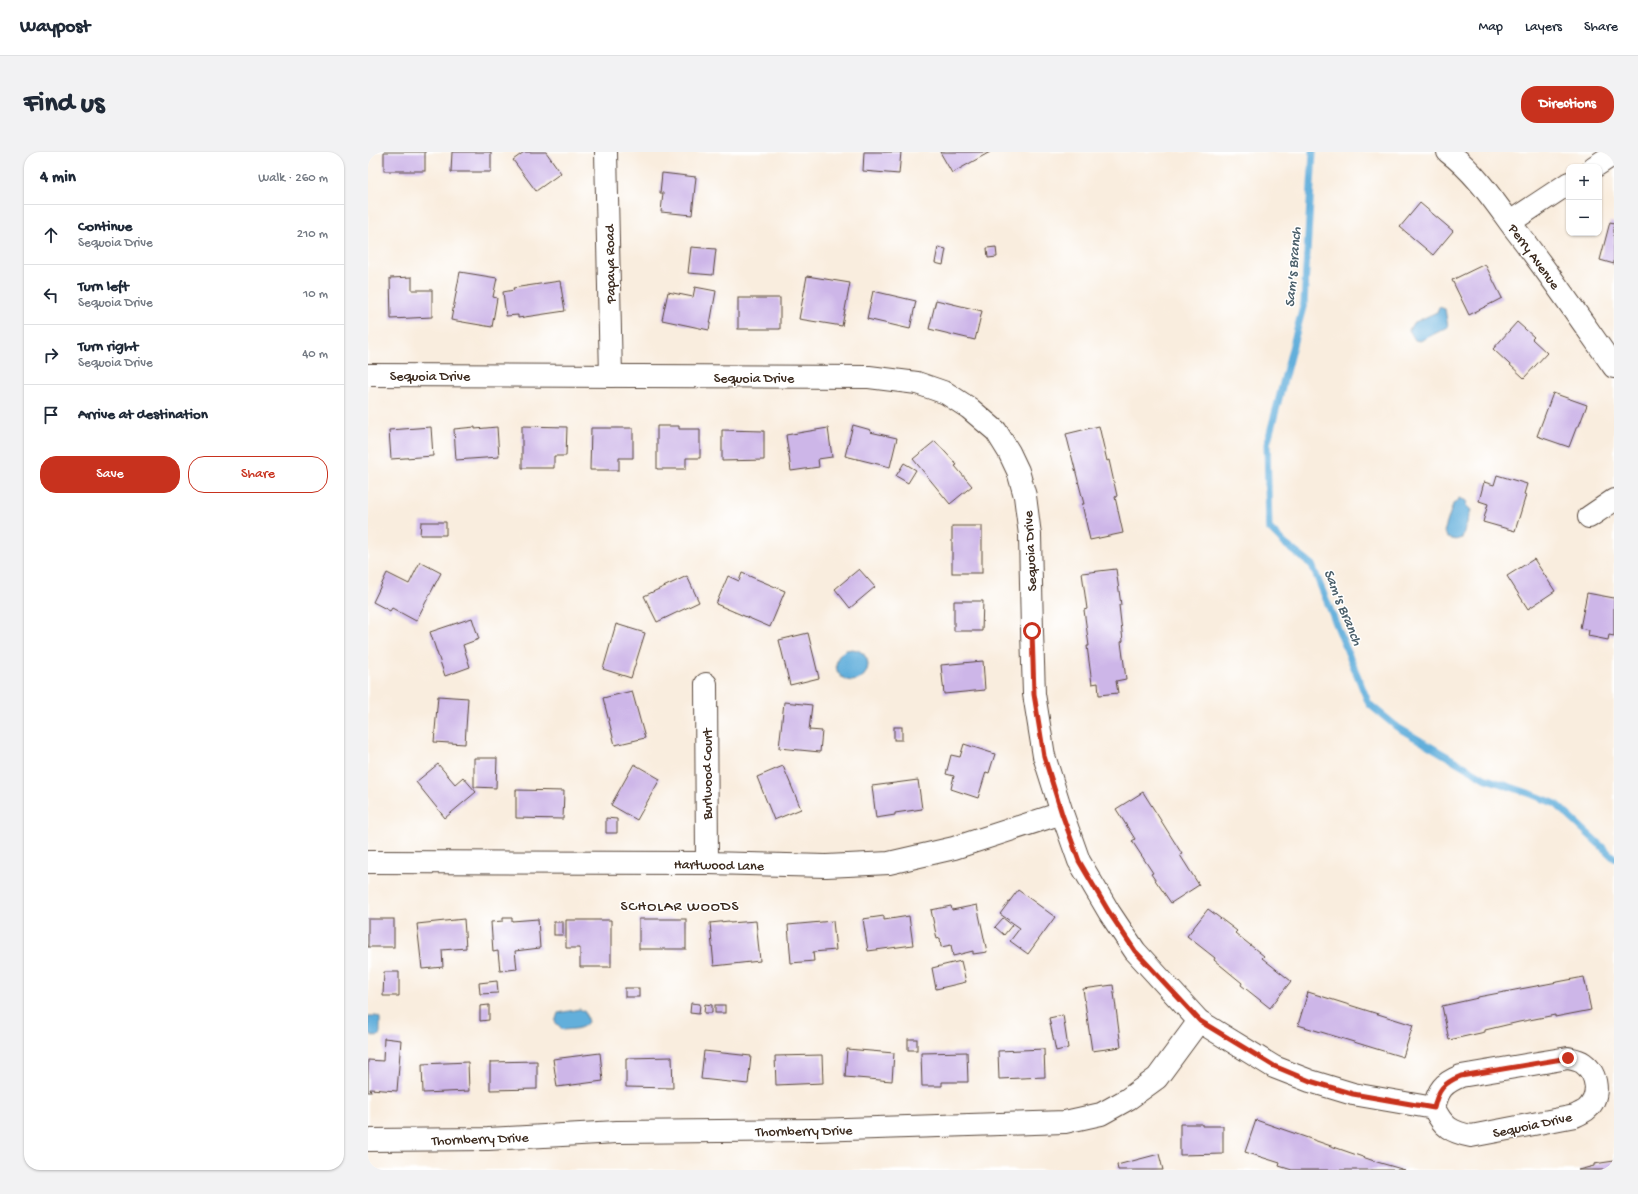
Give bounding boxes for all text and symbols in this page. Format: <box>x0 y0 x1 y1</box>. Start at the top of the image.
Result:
text: Waypost <box>20 16 90 39</box>
text: Map <box>1479 19 1503 36</box>
text: Layers <box>1525 19 1562 36</box>
text: Share <box>1584 19 1618 36</box>
button: Directions <box>1521 86 1614 123</box>
text: Find us <box>24 88 104 121</box>
map controls <box>1566 164 1602 236</box>
button: + <box>1566 164 1602 200</box>
text: 4 min <box>40 168 76 188</box>
text: Walk · 260 m <box>258 171 328 186</box>
button: − <box>1566 200 1602 236</box>
text: Continue <box>78 218 132 236</box>
street label: Perry Avenue <box>1503 220 1563 294</box>
street label: Papaya Road <box>602 223 621 304</box>
icon: ahead <box>40 224 62 246</box>
water label: Sam's Branch <box>1282 225 1307 308</box>
text: 210 m <box>297 227 328 242</box>
text: Sequoia Drive <box>78 236 153 251</box>
text: Turn left <box>78 278 129 296</box>
icon: left <box>40 284 62 306</box>
text: 10 m <box>303 287 328 302</box>
text: Sequoia Drive <box>78 296 153 311</box>
text: Turn right <box>78 338 138 356</box>
icon: right <box>40 344 62 366</box>
text: 40 m <box>302 347 328 362</box>
text: Sequoia Drive <box>78 356 153 371</box>
street label: Sequoia Drive <box>390 369 471 386</box>
street label: Sequoia Drive <box>714 371 795 388</box>
icon: arrive <box>40 404 62 426</box>
text: Arrive at destination <box>78 406 208 424</box>
button: Save <box>40 456 180 493</box>
button: Share <box>188 456 328 493</box>
street label: Sequoia Drive <box>1021 509 1042 592</box>
water label: Sam's Branch <box>1319 567 1366 649</box>
route start <box>1023 622 1041 640</box>
street label: Burlwood Court <box>700 727 717 820</box>
street label: Hartwood Lane <box>674 857 765 876</box>
district label: SCHOLAR WOODS <box>621 898 739 916</box>
route end <box>1559 1049 1577 1067</box>
street label: Sequoia Drive <box>1491 1110 1574 1143</box>
street label: Thornberry Drive <box>754 1123 853 1142</box>
street label: Thornberry Drive <box>430 1130 530 1151</box>

